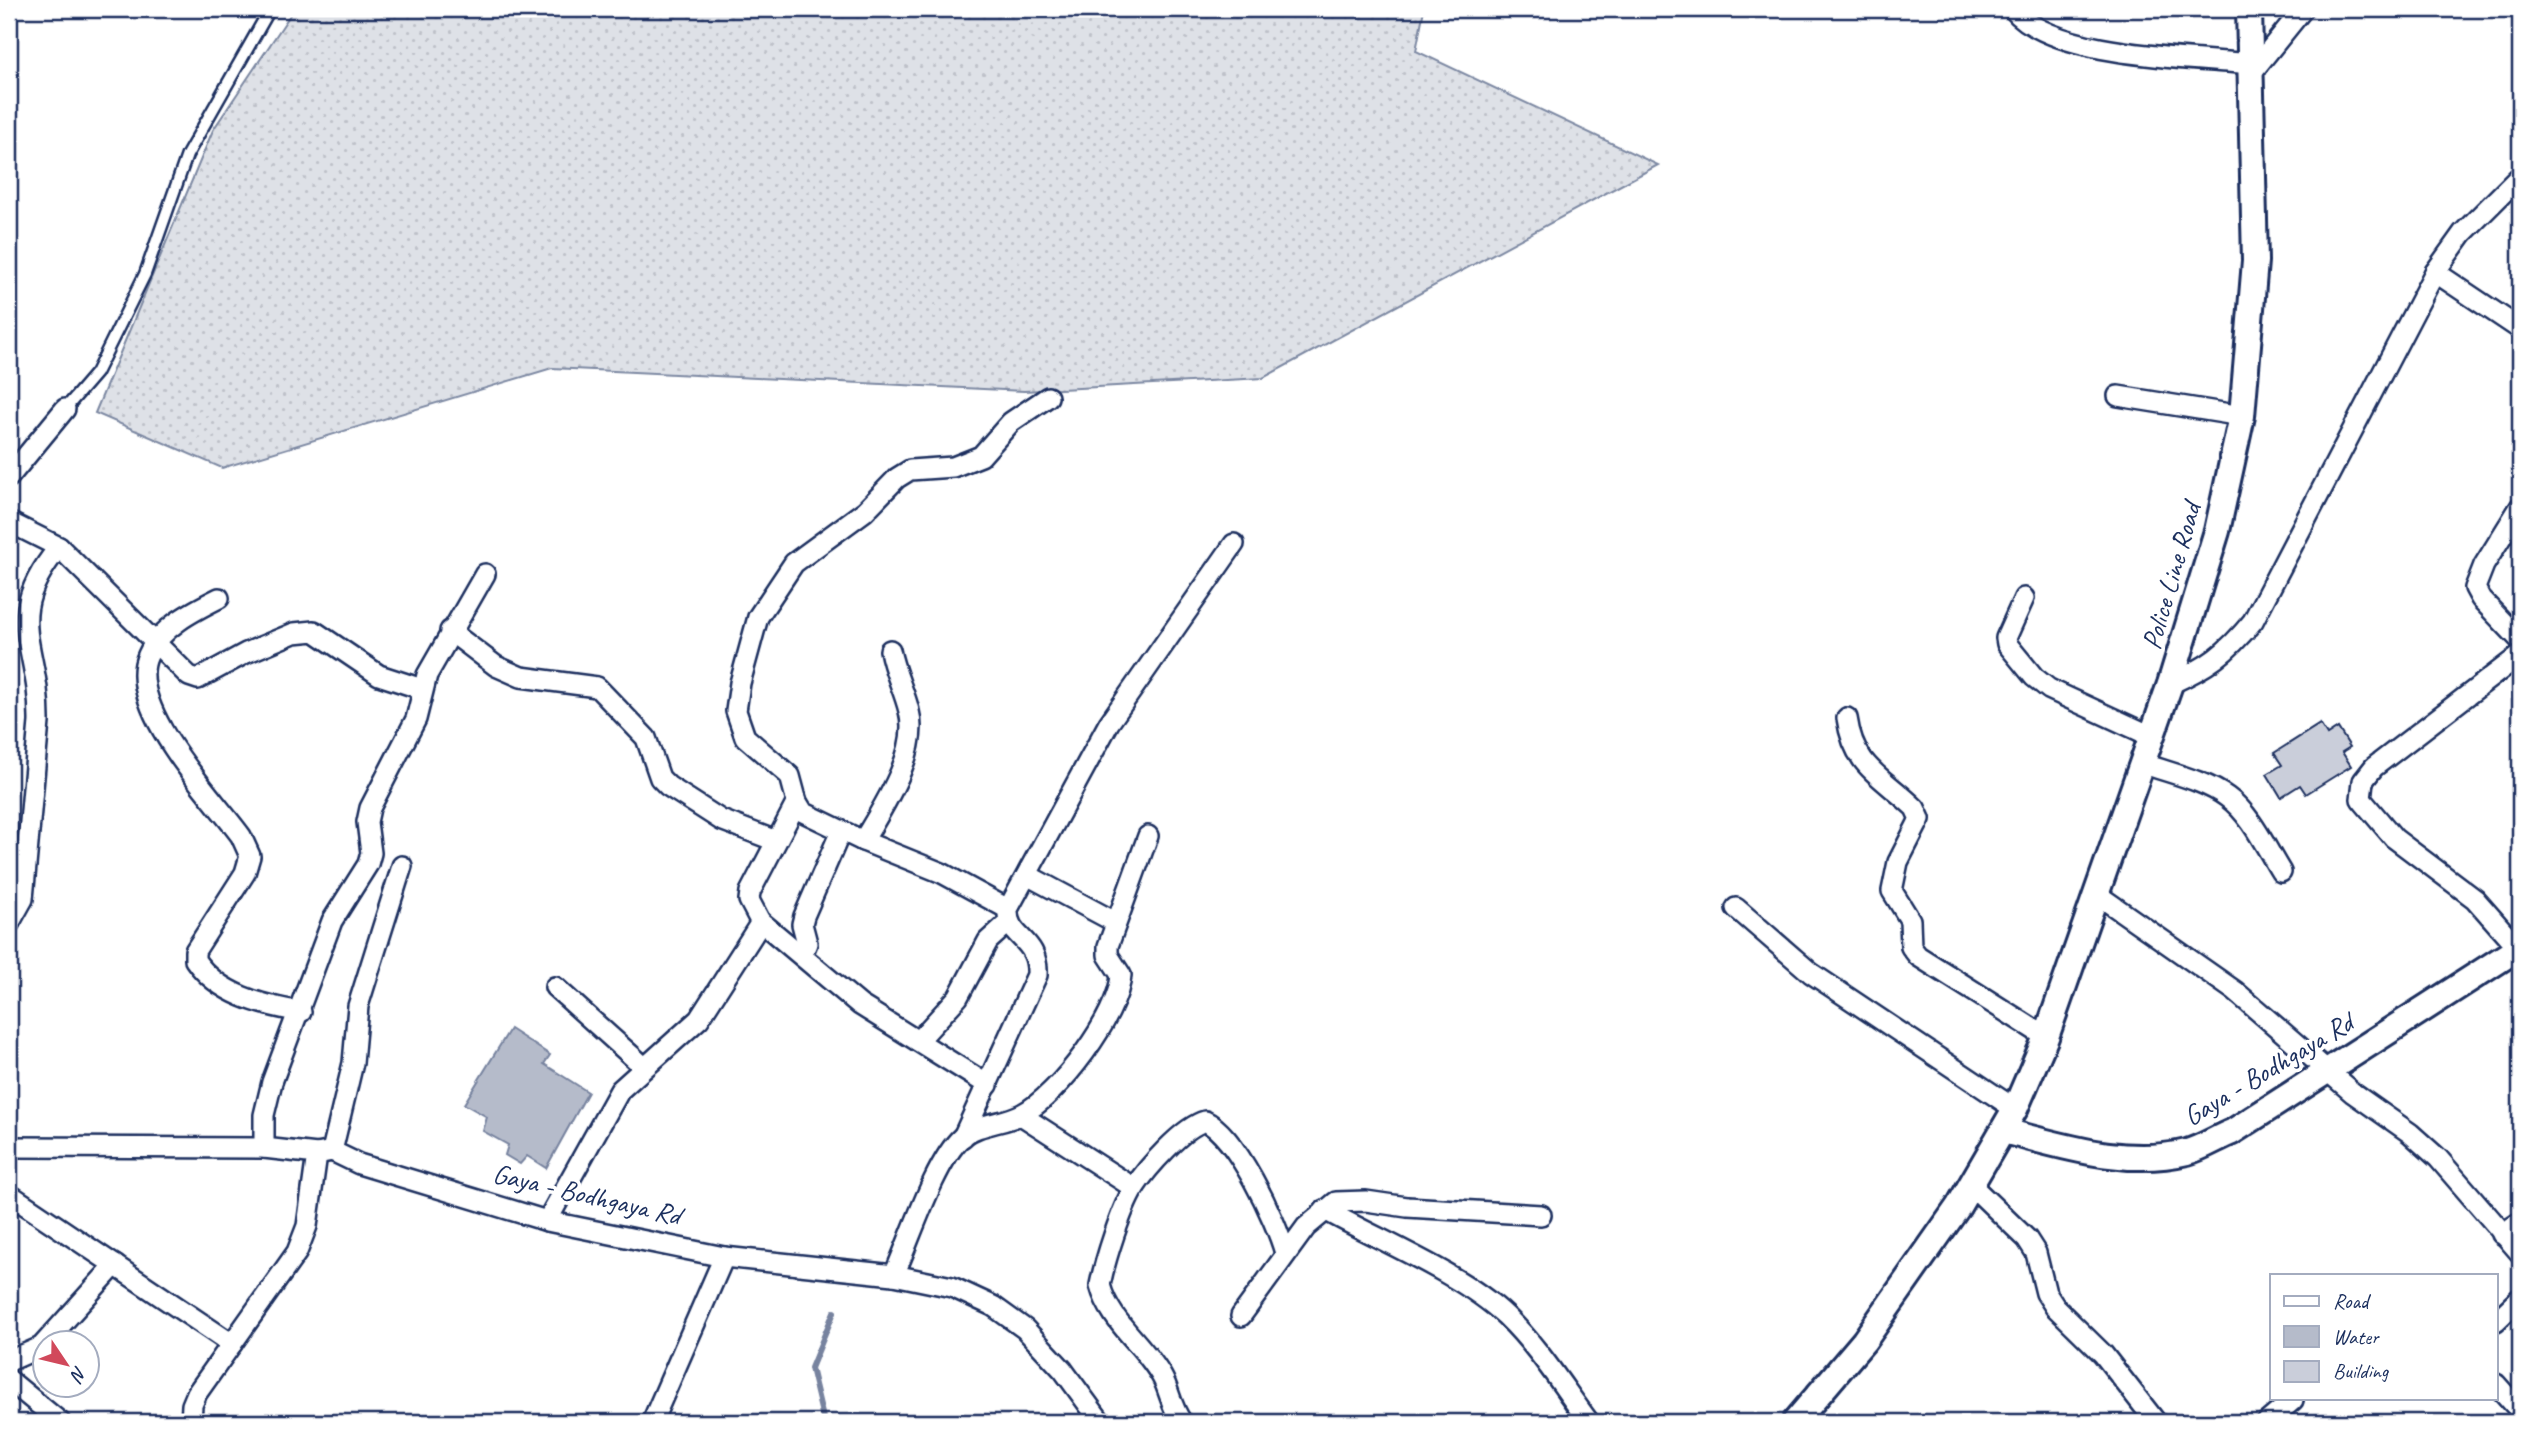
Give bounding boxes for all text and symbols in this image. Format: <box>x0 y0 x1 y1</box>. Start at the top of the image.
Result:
street label: Police Line Road <box>2133 495 2210 653</box>
street label: Gaya - Bodhgaya Rd <box>2177 1003 2363 1133</box>
street label: Gaya - Bodhgaya Rd <box>490 1155 688 1234</box>
legend <box>2270 1274 2498 1400</box>
text: Road <box>2333 1288 2372 1314</box>
text: Water <box>2333 1324 2380 1350</box>
north arrow <box>32 1330 102 1400</box>
text: Building <box>2333 1358 2390 1384</box>
text: N <box>64 1361 92 1388</box>

